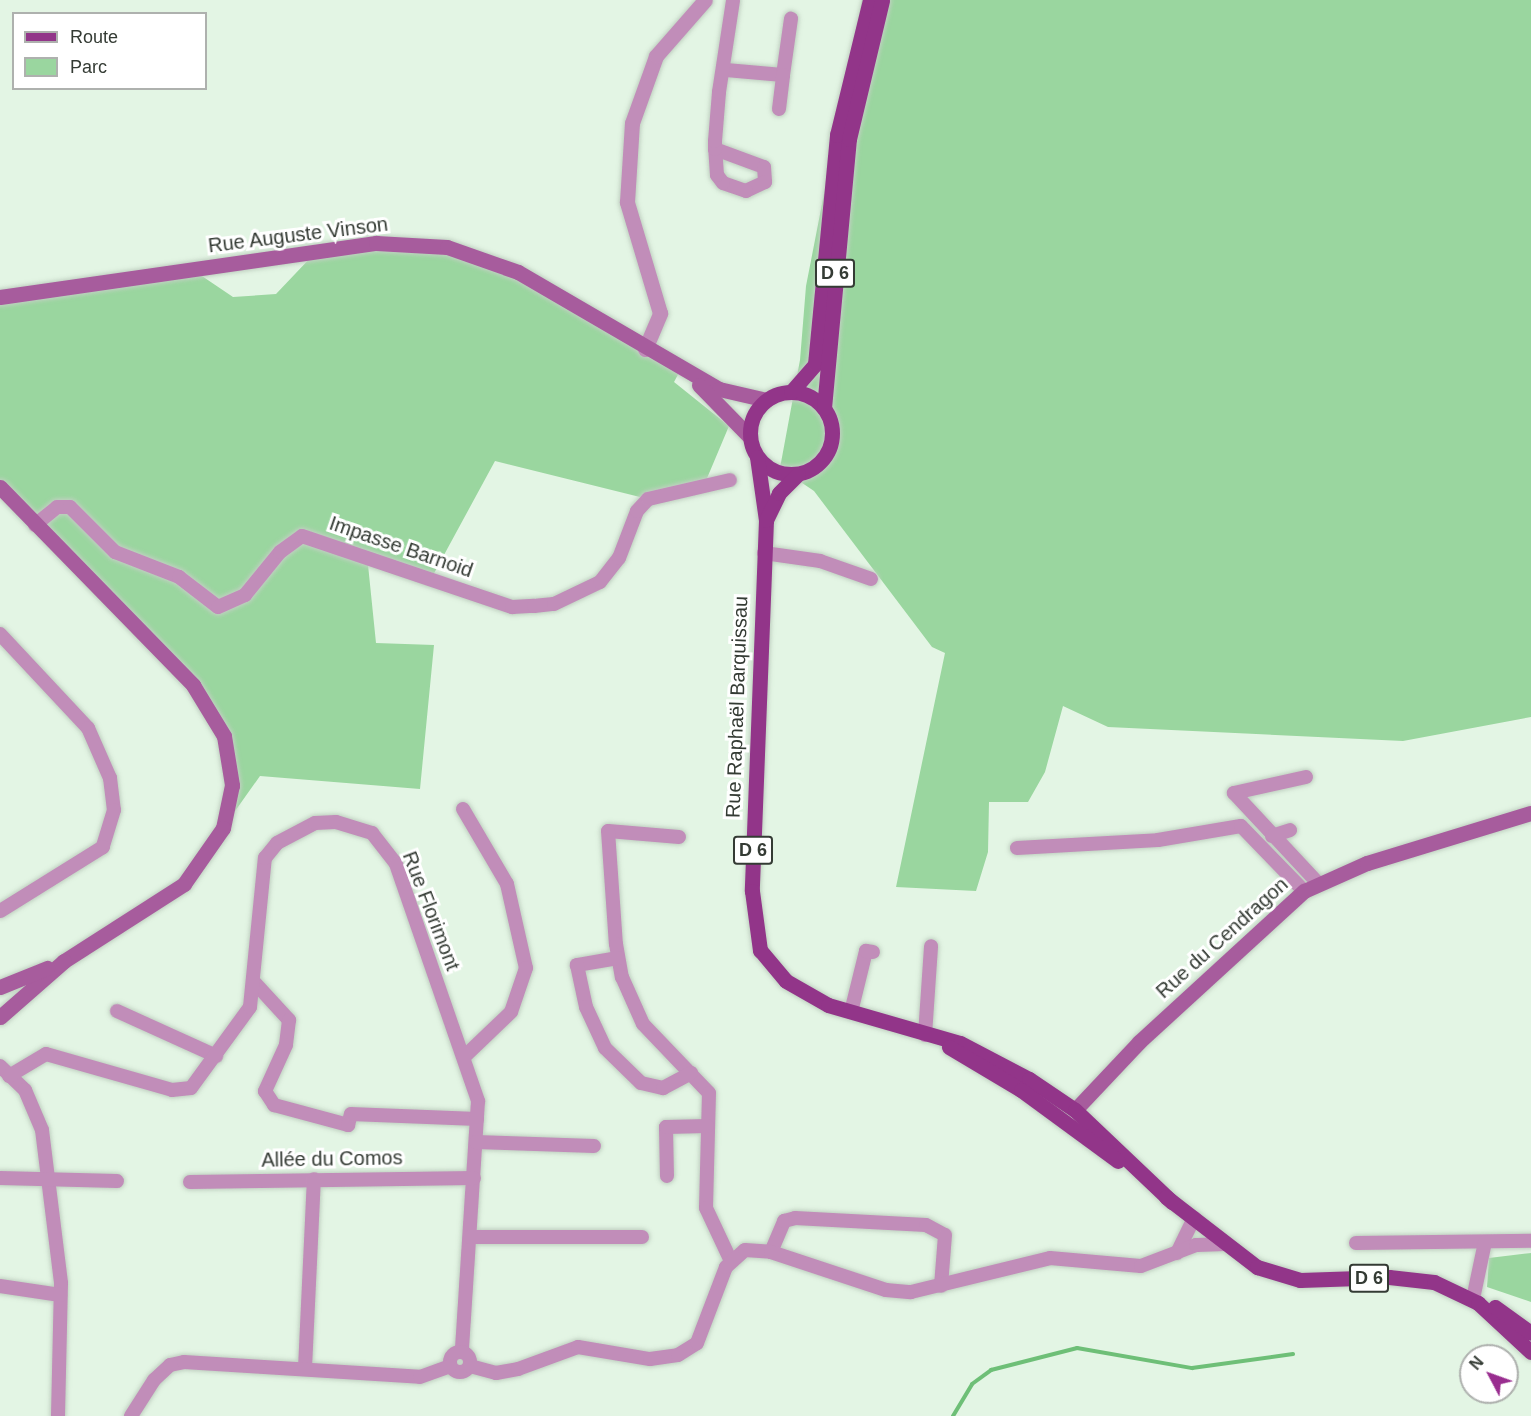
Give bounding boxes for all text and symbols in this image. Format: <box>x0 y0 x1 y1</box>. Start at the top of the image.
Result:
legend <box>12 12 207 90</box>
text: Route <box>70 27 118 47</box>
text: Parc <box>70 57 107 77</box>
street label: Rue Auguste Vinson <box>206 212 390 258</box>
road number: D 6 <box>814 258 856 288</box>
street label: Impasse Barnoid <box>326 511 476 583</box>
street label: Rue Raphaël Barquissau <box>721 595 753 819</box>
road number: D 6 <box>732 835 774 865</box>
street label: Rue Florimont <box>397 848 465 974</box>
street label: Rue du Cendragon <box>1151 873 1293 1003</box>
street label: Allée du Comos <box>261 1146 403 1172</box>
road number: D 6 <box>1348 1263 1390 1293</box>
north arrow <box>1459 1344 1519 1404</box>
text: N <box>1466 1353 1487 1373</box>

